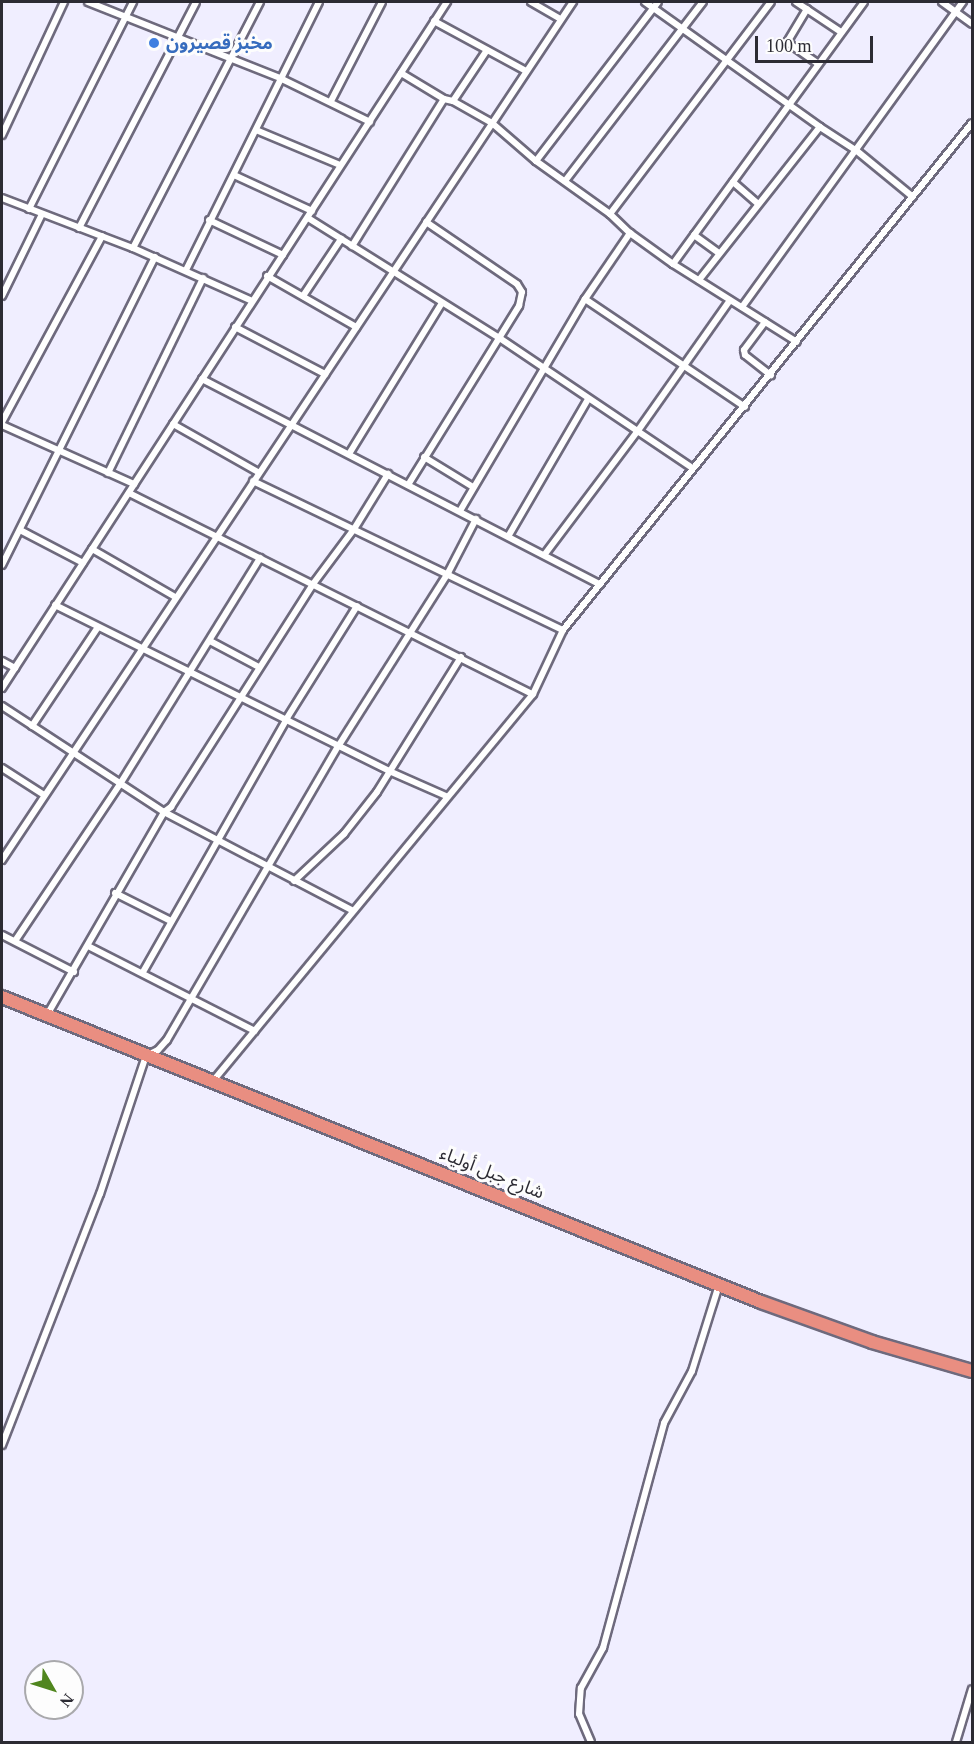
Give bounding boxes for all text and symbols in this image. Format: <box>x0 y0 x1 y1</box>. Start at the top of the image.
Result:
scale bar <box>758 24 876 62</box>
place label: مخبز قصيرون <box>166 32 273 54</box>
marker: مخبز قصيرون <box>147 36 161 50</box>
text: 100 m <box>766 36 812 56</box>
street label: شارع جبل أولياء <box>437 1142 547 1204</box>
north arrow <box>24 1660 84 1720</box>
text: N <box>57 1691 77 1710</box>

